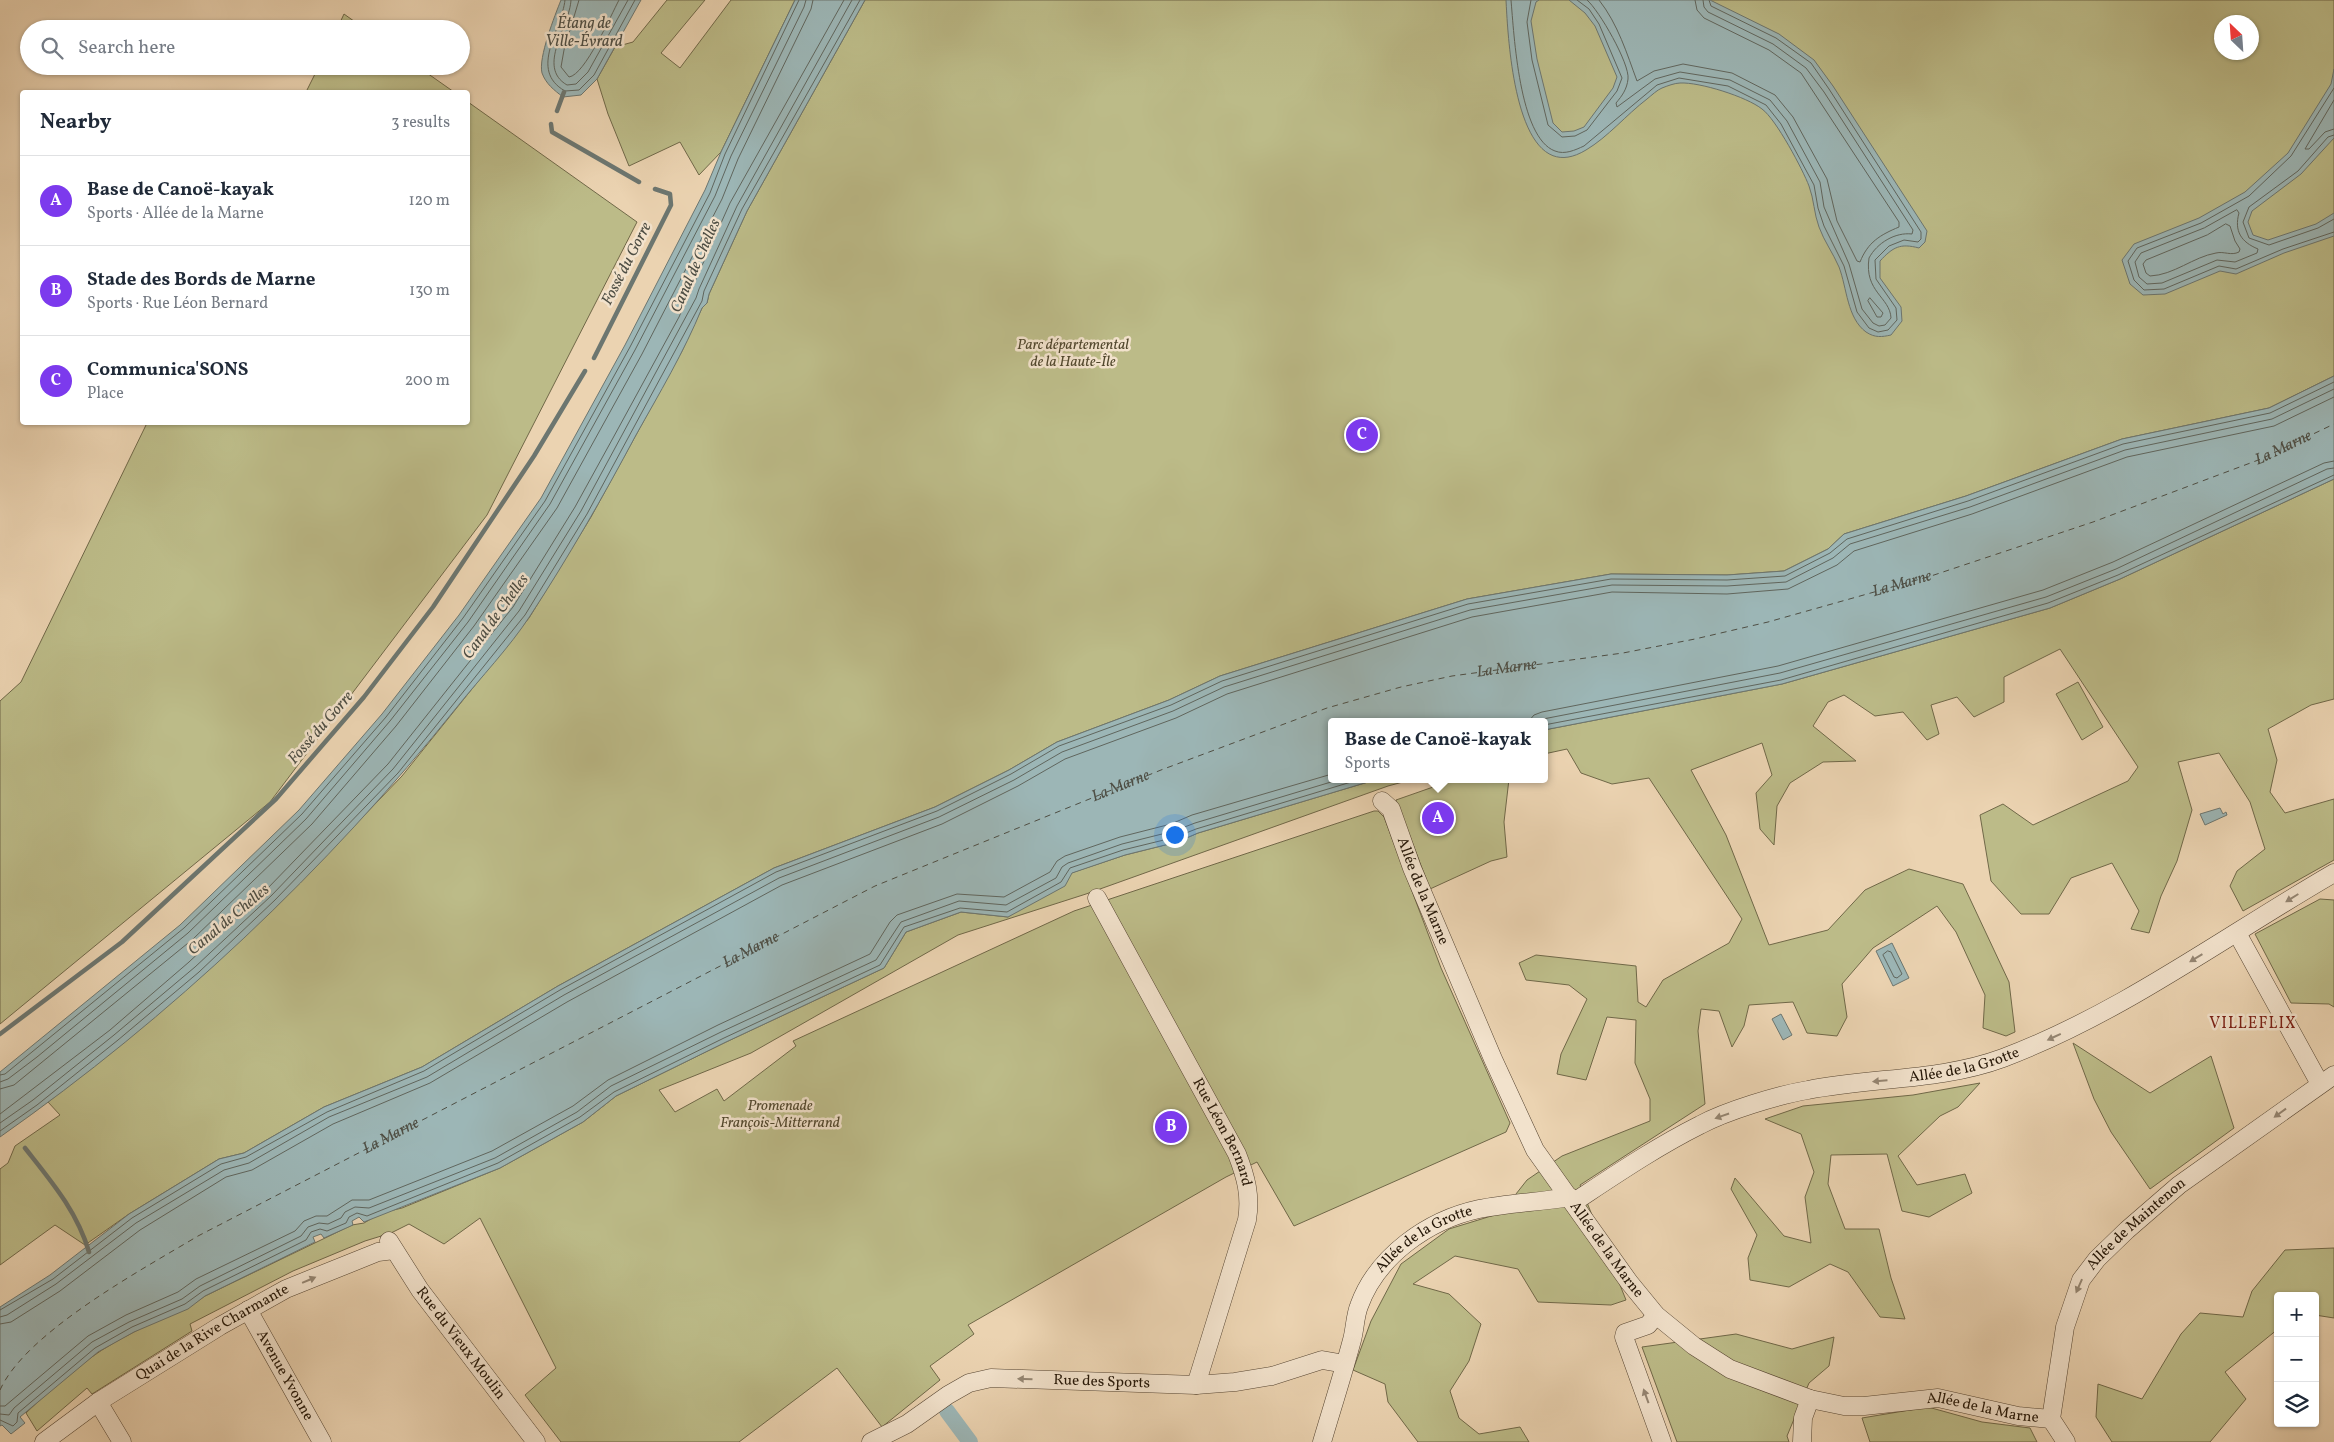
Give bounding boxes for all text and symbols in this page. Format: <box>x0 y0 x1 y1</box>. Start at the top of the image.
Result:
water label: Étang de Ville-Évrard <box>545 13 623 53</box>
north arrow <box>2214 15 2259 60</box>
search box <box>20 20 470 75</box>
icon: search <box>38 34 66 62</box>
text: Search here <box>78 35 175 61</box>
text: Nearby <box>40 108 111 137</box>
text: 3 results <box>391 112 450 134</box>
text: Base de Canoë-kayak <box>87 177 274 203</box>
text: A <box>50 190 62 212</box>
text: 120 m <box>408 190 450 212</box>
text: Sports · Allée de la Marne <box>87 203 264 225</box>
water label: Canal de Chelles <box>665 215 727 316</box>
water label: Fossé du Gorre <box>597 219 657 309</box>
text: Stade des Bords de Marne <box>87 267 316 293</box>
text: B <box>51 280 61 302</box>
text: 130 m <box>409 280 450 302</box>
text: Sports · Rue Léon Bernard <box>87 293 268 315</box>
park label: Parc départemental de la Haute-Île <box>1017 335 1129 373</box>
text: Communica'SONS <box>87 357 248 383</box>
text: C <box>51 370 61 392</box>
text: 200 m <box>405 370 450 392</box>
text: Place <box>87 383 124 405</box>
pin: C <box>1346 416 1378 454</box>
water label: La Marne <box>2252 425 2316 471</box>
water label: La Marne <box>1870 565 1935 603</box>
water label: Canal de Chelles <box>458 570 535 664</box>
water label: La Marne <box>1475 654 1538 684</box>
water label: Fossé du Gorre <box>283 687 359 769</box>
popup <box>1328 718 1548 783</box>
text: Base de Canoë-kayak <box>1345 727 1531 753</box>
text: Sports <box>1345 753 1390 775</box>
water label: La Marne <box>1088 765 1153 808</box>
pin: A <box>1422 799 1454 837</box>
your location <box>1162 822 1188 848</box>
street label: Allée de la Marne <box>1391 835 1454 948</box>
water label: Canal de Chelles <box>183 879 275 961</box>
one-way arrow <box>2286 894 2299 903</box>
water label: La Marne <box>719 926 783 974</box>
one-way arrow <box>2189 953 2202 963</box>
district label: VILLEFLIX <box>2209 1013 2297 1035</box>
one-way arrow <box>2047 1033 2061 1041</box>
street label: Allée de la Grotte <box>1908 1042 2023 1088</box>
street label: Rue Léon Bernard <box>1187 1074 1257 1188</box>
one-way arrow <box>1872 1077 1888 1085</box>
park label: Promenade François-Mitterrand <box>720 1096 840 1134</box>
one-way arrow <box>2274 1107 2287 1118</box>
pin: B <box>1155 1108 1187 1146</box>
water label: La Marne <box>359 1112 423 1160</box>
one-way arrow <box>1715 1113 1730 1120</box>
street label: Allée de Maintenon <box>2081 1173 2190 1275</box>
street label: Allée de la Marne <box>1564 1197 1648 1302</box>
street label: Allée de la Grotte <box>1370 1200 1475 1277</box>
one-way arrow <box>302 1275 316 1283</box>
street label: Quai de la Rive Charmante <box>132 1279 293 1387</box>
one-way arrow <box>2075 1279 2083 1293</box>
street label: Rue du Vieux Moulin <box>411 1282 511 1404</box>
map controls <box>2274 1292 2319 1427</box>
button: + <box>2274 1292 2319 1337</box>
street label: Avenue Yvonne <box>251 1326 319 1425</box>
button: − <box>2274 1337 2319 1382</box>
street label: Rue des Sports <box>1053 1370 1150 1394</box>
one-way arrow <box>1016 1374 1032 1382</box>
button: layers <box>2274 1382 2319 1427</box>
one-way arrow <box>1642 1388 1650 1403</box>
street label: Allée de la Marne <box>1925 1388 2040 1428</box>

